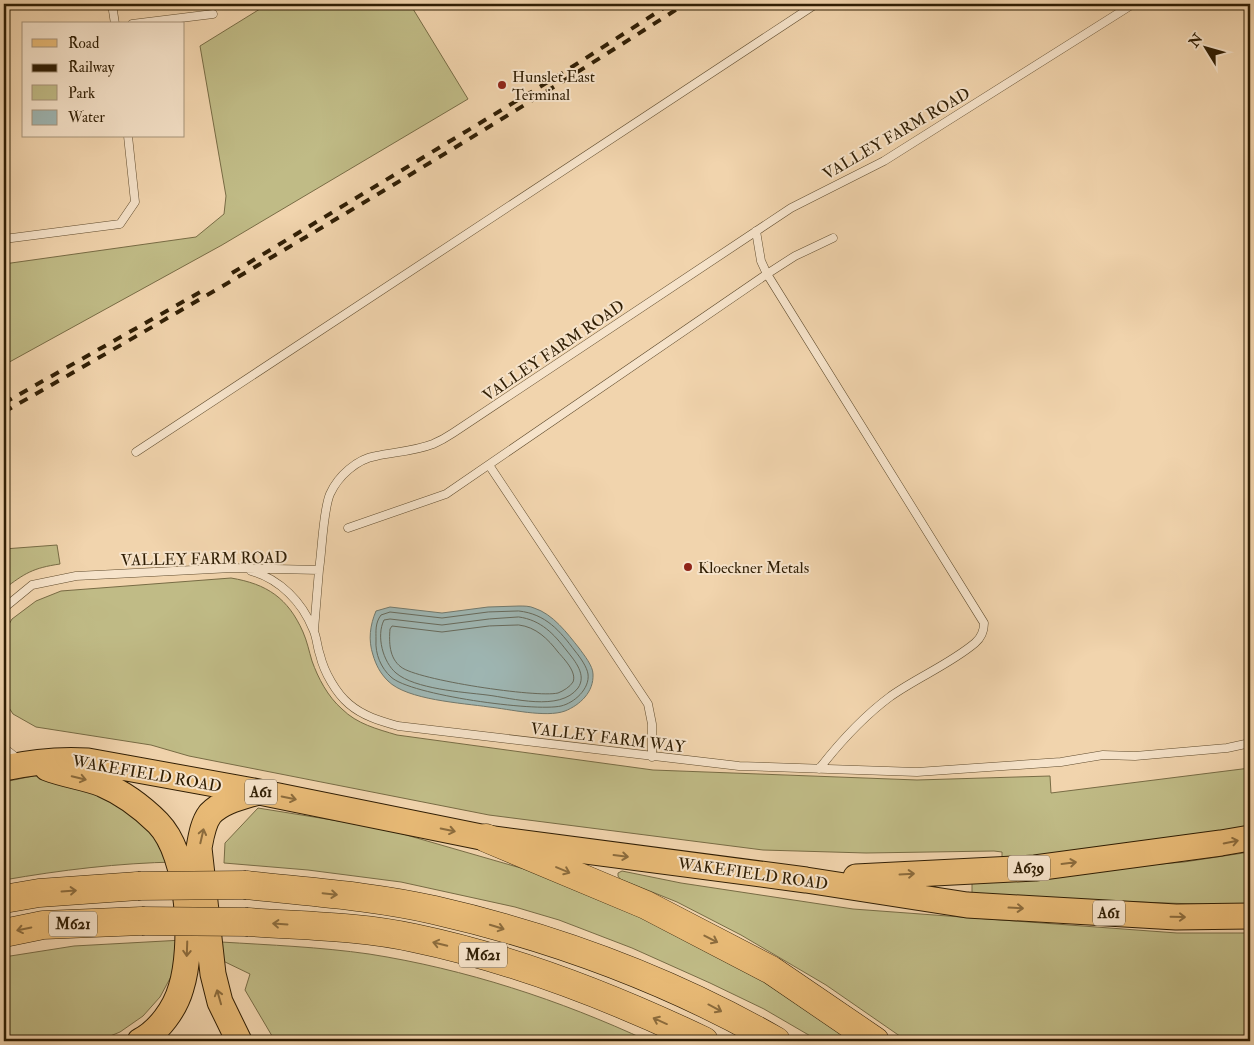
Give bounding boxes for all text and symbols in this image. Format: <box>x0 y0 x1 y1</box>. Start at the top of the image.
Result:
legend <box>22 22 185 138</box>
north arrow <box>1182 22 1232 72</box>
text: N <box>1185 30 1207 51</box>
text: Road <box>68 34 100 53</box>
text: Railway <box>68 58 115 77</box>
place label: Hunslet East Terminal <box>512 67 595 105</box>
marker: Hunslet East Terminal <box>496 79 508 91</box>
street label: VALLEY FARM ROAD <box>819 83 974 184</box>
text: Park <box>68 84 95 103</box>
text: Water <box>67 108 105 127</box>
street label: VALLEY FARM ROAD <box>479 296 628 406</box>
street label: VALLEY FARM ROAD <box>120 548 288 570</box>
place label: Kloeckner Metals <box>698 558 809 578</box>
marker: Kloeckner Metals <box>682 561 694 573</box>
street label: VALLEY FARM WAY <box>529 719 687 758</box>
street label: WAKEFIELD ROAD <box>70 751 223 797</box>
one-way arrow <box>71 774 87 783</box>
road number: A61 <box>245 780 277 804</box>
one-way arrow <box>280 794 296 803</box>
one-way arrow <box>439 826 455 836</box>
one-way arrow <box>198 829 207 845</box>
one-way arrow <box>1222 836 1238 846</box>
one-way arrow <box>613 851 629 861</box>
street label: WAKEFIELD ROAD <box>675 853 829 894</box>
road number: A639 <box>1008 856 1050 880</box>
one-way arrow <box>1061 858 1077 868</box>
one-way arrow <box>556 867 571 876</box>
one-way arrow <box>899 869 915 878</box>
one-way arrow <box>61 886 77 896</box>
one-way arrow <box>321 889 337 899</box>
road number: A61 <box>1093 900 1125 926</box>
one-way arrow <box>1008 903 1024 912</box>
road number: M621 <box>49 912 97 936</box>
one-way arrow <box>1170 912 1186 922</box>
one-way arrow <box>272 919 288 929</box>
one-way arrow <box>489 922 505 932</box>
one-way arrow <box>17 925 33 934</box>
one-way arrow <box>703 935 718 944</box>
one-way arrow <box>433 939 449 949</box>
one-way arrow <box>182 940 192 957</box>
road number: M621 <box>459 942 507 968</box>
one-way arrow <box>214 989 224 1005</box>
one-way arrow <box>707 1004 722 1013</box>
one-way arrow <box>653 1015 668 1025</box>

